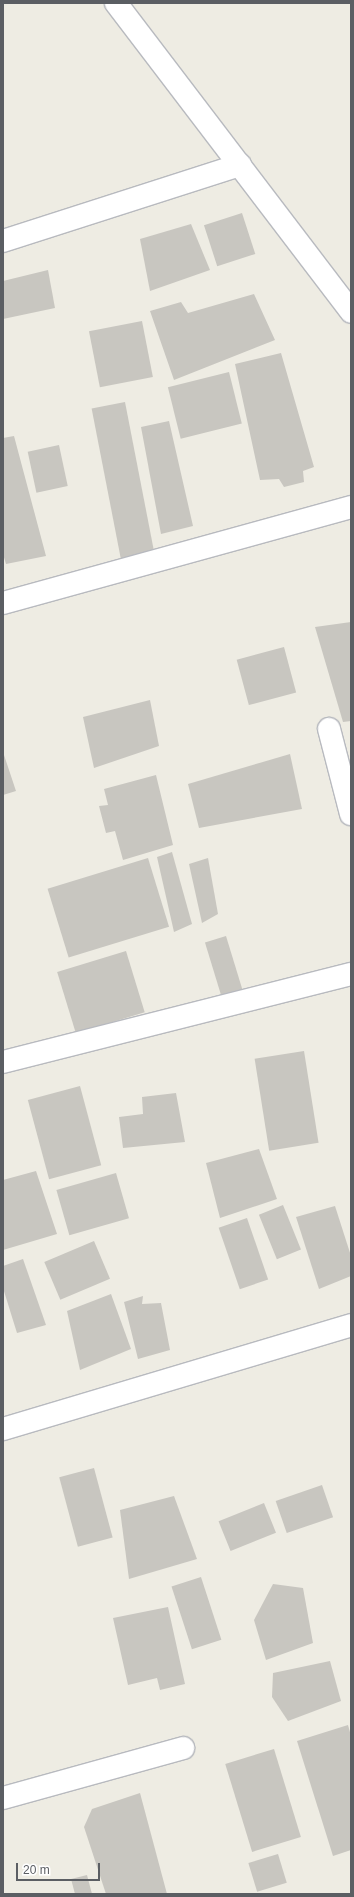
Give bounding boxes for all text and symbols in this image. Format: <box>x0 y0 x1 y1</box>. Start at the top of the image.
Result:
scale bar <box>18 1855 102 1881</box>
text: 20 m <box>23 1863 50 1877</box>

